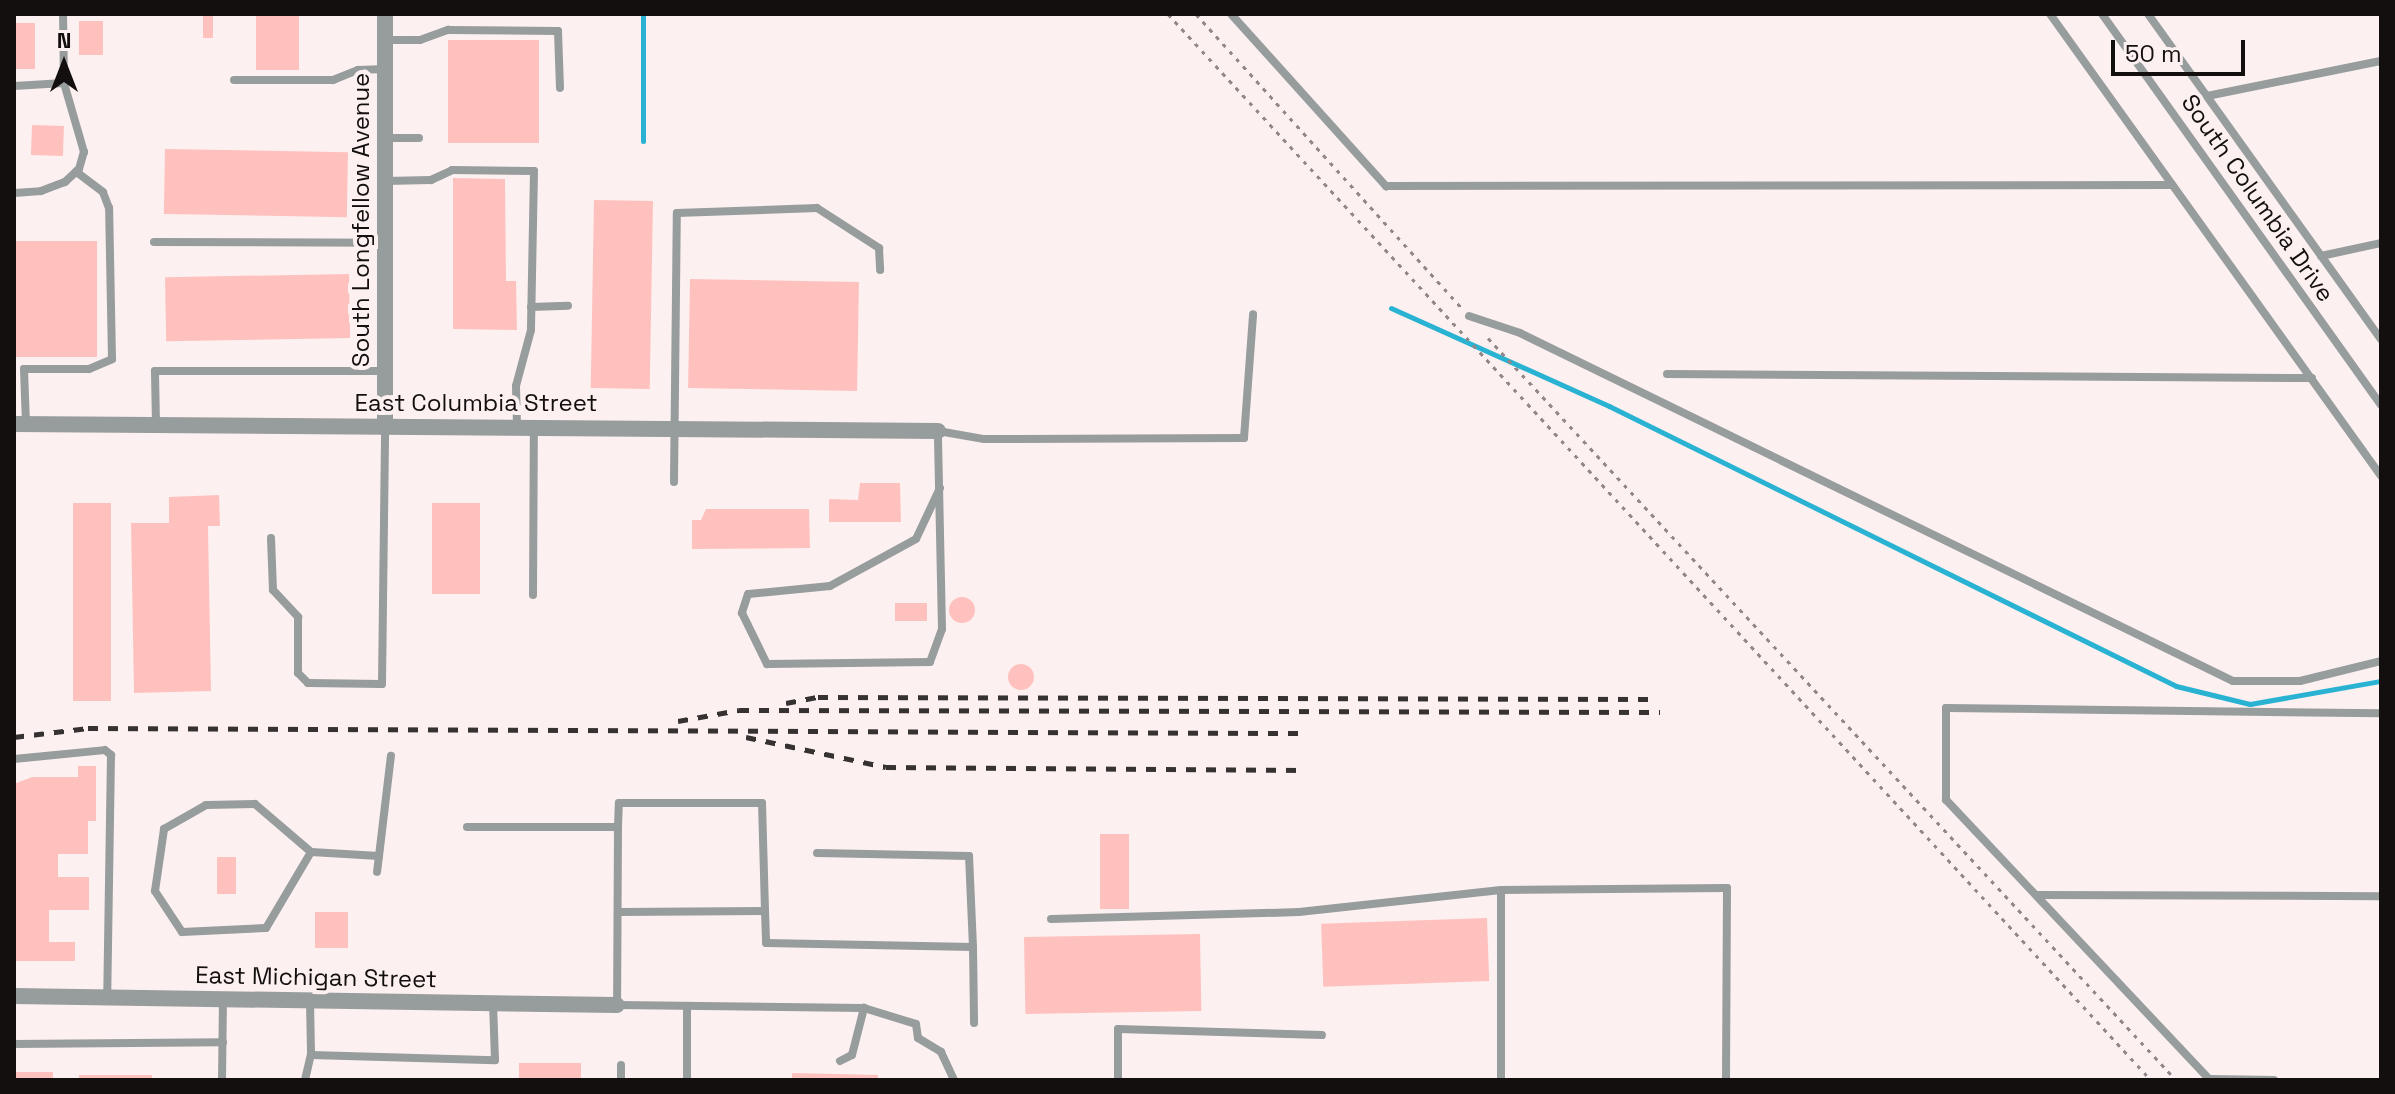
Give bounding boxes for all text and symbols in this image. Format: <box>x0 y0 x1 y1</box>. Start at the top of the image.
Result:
north arrow <box>24 24 104 104</box>
scale bar <box>2115 24 2249 74</box>
text: N <box>57 26 71 54</box>
text: 50 m <box>2125 38 2182 69</box>
street label: South Longfellow Avenue <box>347 73 375 367</box>
street label: South Columbia Drive <box>2176 89 2340 307</box>
street label: East Columbia Street <box>355 389 597 417</box>
street label: East Michigan Street <box>195 960 437 994</box>

